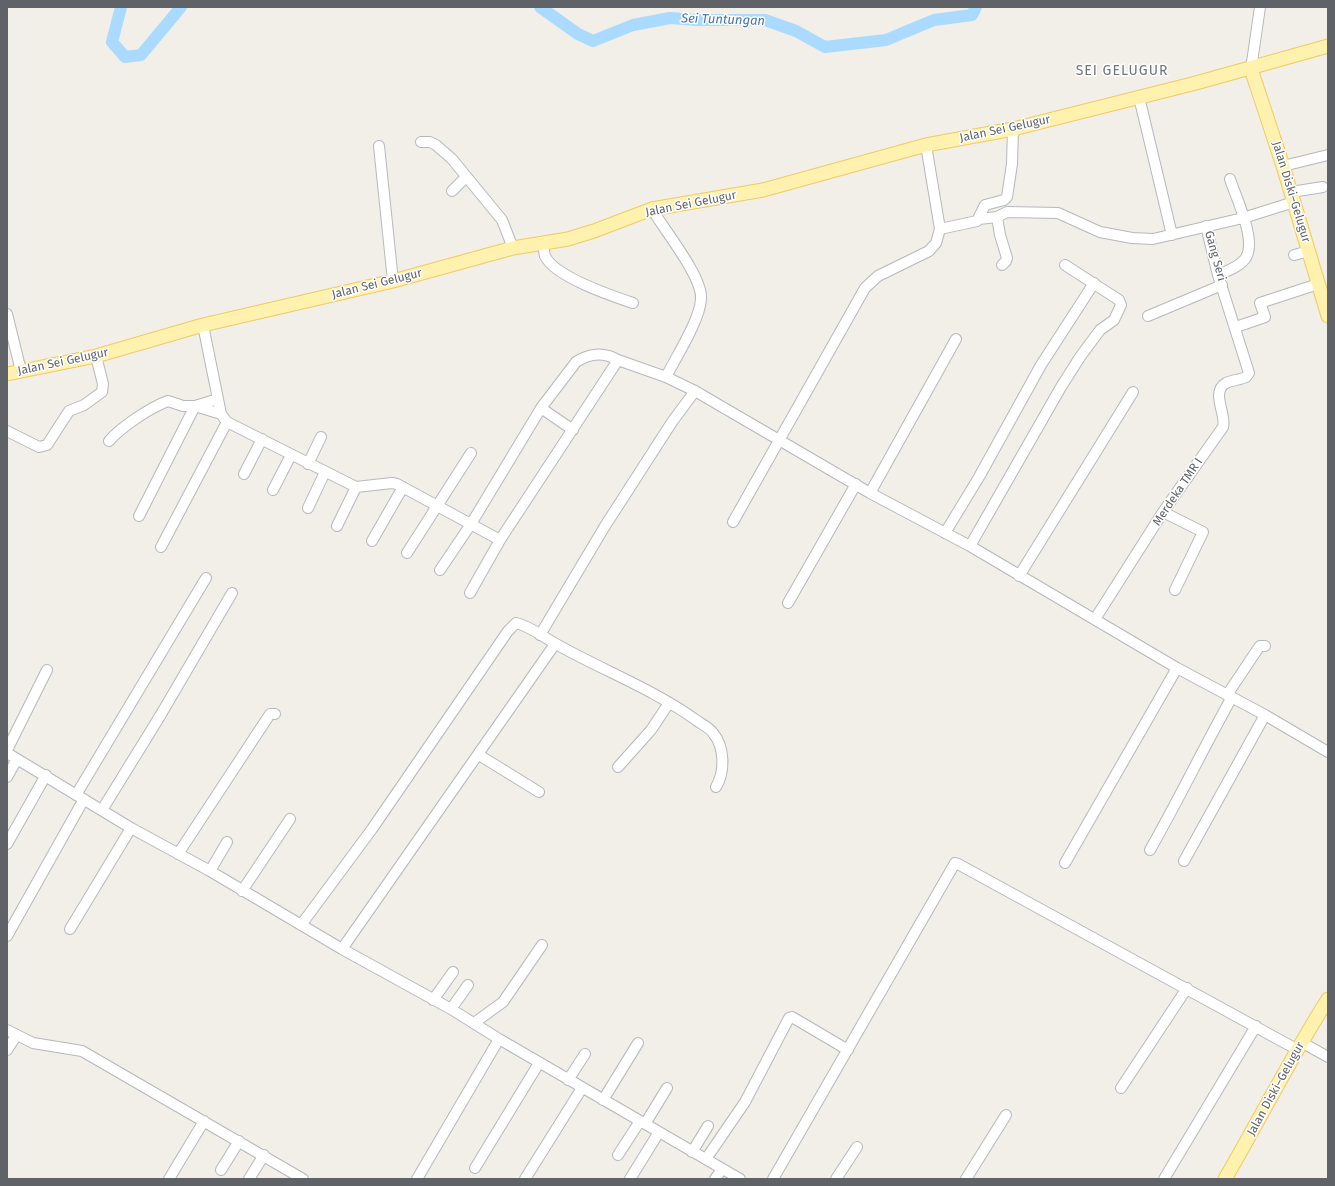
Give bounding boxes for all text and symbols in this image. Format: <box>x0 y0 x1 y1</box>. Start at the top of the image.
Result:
water label: Sei Tuntungan <box>681 11 765 29</box>
district label: SEI GELUGUR <box>1076 63 1168 79</box>
street label: Jalan Sei Gelugur <box>958 112 1052 146</box>
street label: Jalan Diski–Gelugur <box>1269 140 1313 244</box>
street label: Jalan Sei Gelugur <box>644 188 738 220</box>
street label: Gang Seri <box>1201 229 1229 283</box>
street label: Jalan Sei Gelugur <box>331 266 423 302</box>
street label: Jalan Sei Gelugur <box>16 345 110 379</box>
street label: Merdeka TMR I <box>1150 455 1206 529</box>
street label: Jalan Diski–Gelugur <box>1244 1040 1308 1138</box>

